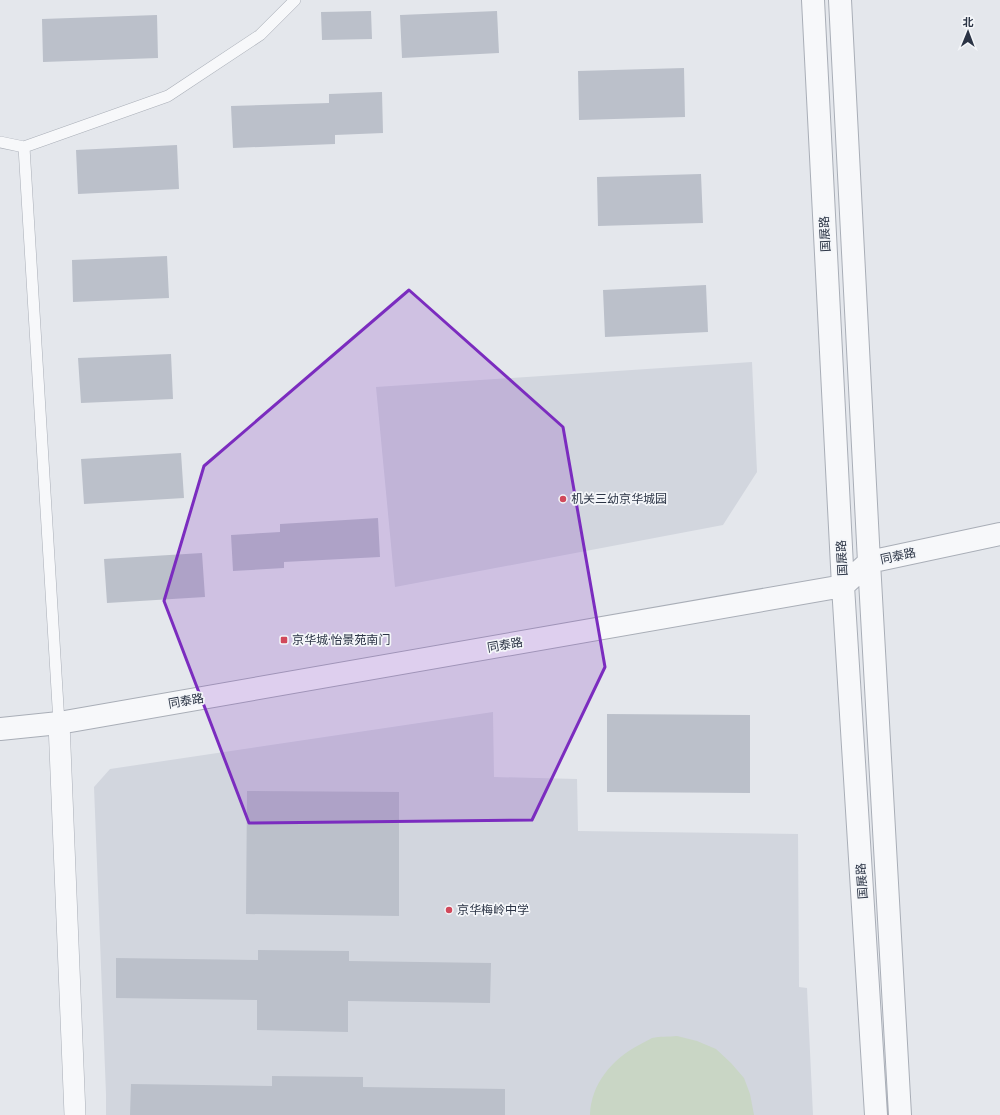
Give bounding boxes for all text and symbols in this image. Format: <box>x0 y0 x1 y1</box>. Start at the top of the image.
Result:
north arrow <box>948 12 988 52</box>
text: 北 <box>963 14 974 30</box>
street label: 国展路 <box>815 216 834 252</box>
place label: 机关三幼京华城园 <box>571 490 667 507</box>
marker: 机关三幼京华城园 <box>558 494 568 504</box>
street label: 国展路 <box>832 540 851 576</box>
street label: 同泰路 <box>879 543 917 568</box>
place label: 京华城·怡景苑南门 <box>292 631 391 648</box>
street label: 同泰路 <box>486 633 524 656</box>
marker: 京华城·怡景苑南门 <box>279 635 289 645</box>
street label: 同泰路 <box>167 689 205 712</box>
street label: 国展路 <box>852 862 871 900</box>
place label: 京华梅岭中学 <box>457 901 529 918</box>
marker: 京华梅岭中学 <box>444 905 454 915</box>

